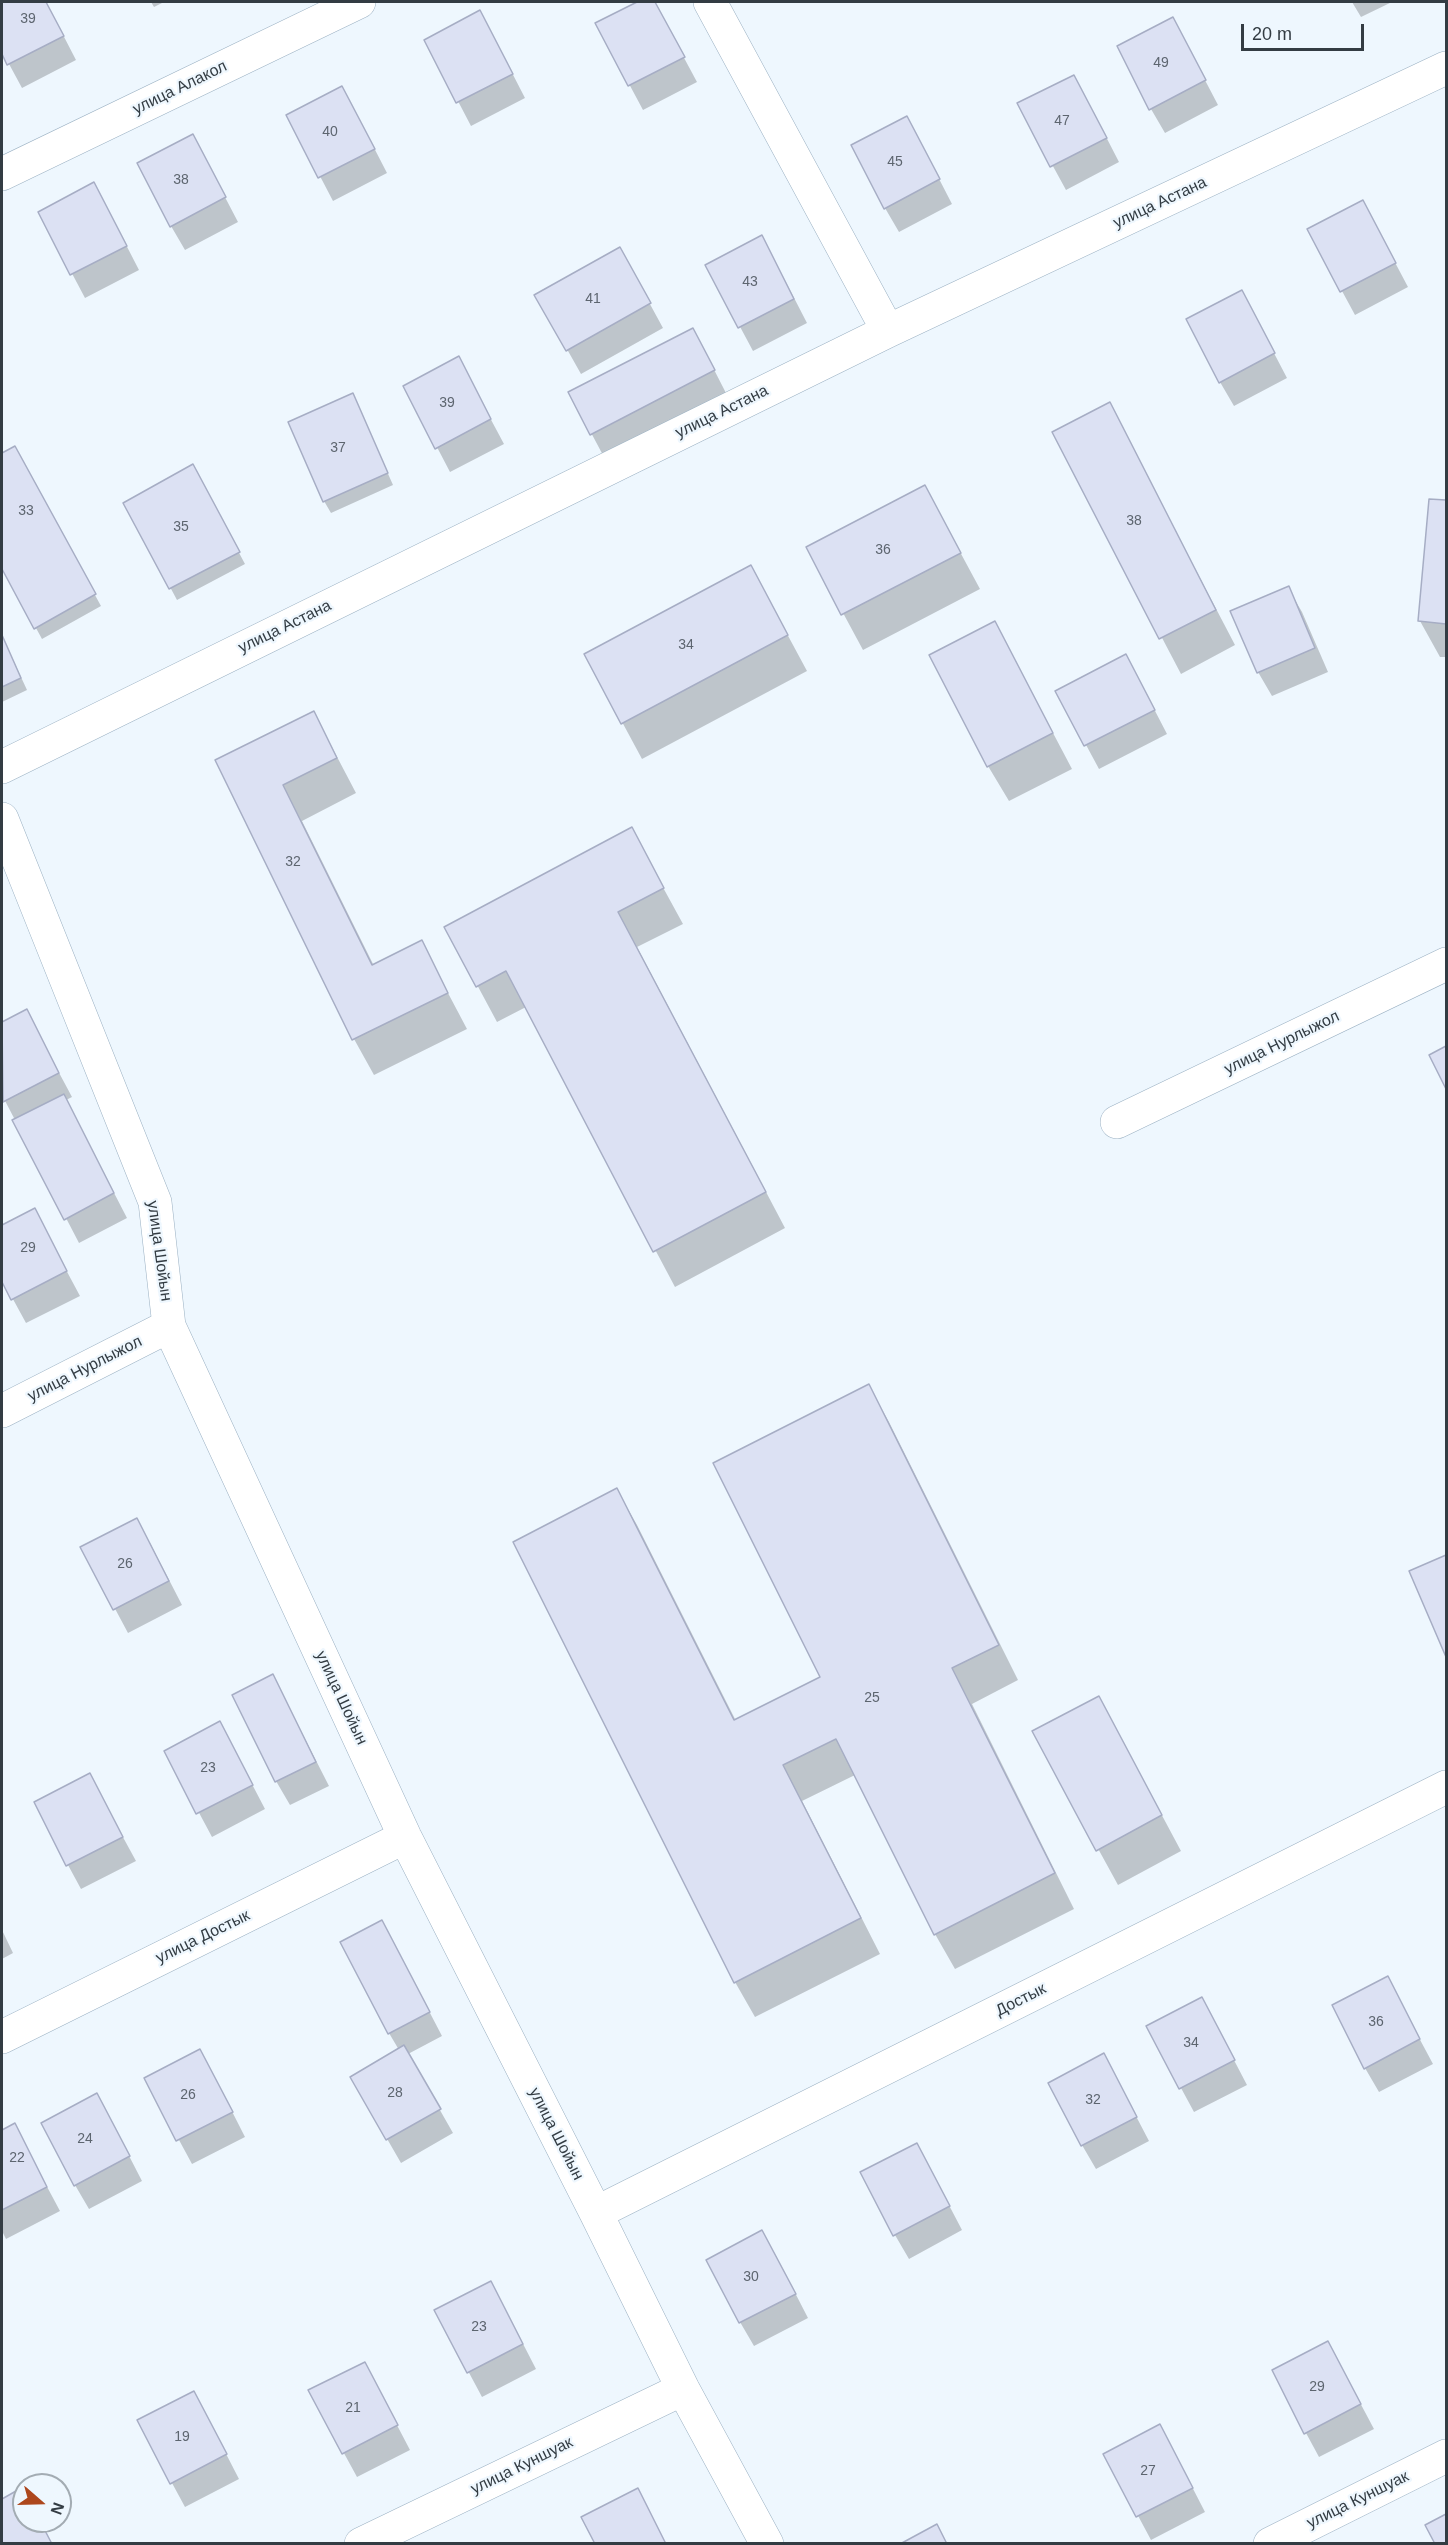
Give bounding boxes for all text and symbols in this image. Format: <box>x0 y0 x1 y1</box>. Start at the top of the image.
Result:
house number: 39 <box>20 11 36 27</box>
scale bar <box>1244 12 1367 50</box>
text: 20 m <box>1252 24 1292 44</box>
house number: 49 <box>1153 55 1169 71</box>
street label: улица Алакол <box>130 57 230 119</box>
house number: 47 <box>1054 113 1070 129</box>
house number: 40 <box>322 124 338 140</box>
house number: 45 <box>887 154 903 170</box>
house number: 38 <box>173 172 189 188</box>
street label: улица Астана <box>1110 173 1210 233</box>
house number: 43 <box>742 274 758 290</box>
house number: 41 <box>585 291 601 307</box>
street label: улица Астана <box>672 381 772 443</box>
house number: 39 <box>439 395 455 411</box>
house number: 37 <box>330 440 346 456</box>
house number: 33 <box>18 503 34 519</box>
house number: 38 <box>1126 513 1142 529</box>
house number: 35 <box>173 519 189 535</box>
house number: 36 <box>875 542 891 558</box>
street label: улица Астана <box>235 596 335 658</box>
house number: 34 <box>678 637 694 653</box>
house number: 32 <box>285 854 301 870</box>
street label: улица Нурлыжол <box>1221 1007 1343 1079</box>
street label: улица Шойын <box>142 1200 176 1302</box>
house number: 29 <box>20 1240 36 1256</box>
street label: улица Нурлыжол <box>25 1332 145 1406</box>
house number: 26 <box>117 1556 133 1572</box>
street label: улица Шойын <box>311 1648 371 1748</box>
house number: 25 <box>864 1690 880 1706</box>
house number: 23 <box>200 1760 216 1776</box>
street label: улица Достык <box>153 1906 253 1968</box>
street label: Достык <box>993 1979 1049 2021</box>
house number: 36 <box>1368 2014 1384 2030</box>
house number: 34 <box>1183 2035 1199 2051</box>
house number: 28 <box>387 2085 403 2101</box>
street label: улица Шойын <box>524 2085 588 2183</box>
house number: 26 <box>180 2087 196 2103</box>
house number: 32 <box>1085 2092 1101 2108</box>
house number: 24 <box>77 2131 93 2147</box>
house number: 22 <box>9 2150 25 2166</box>
house number: 30 <box>743 2269 759 2285</box>
house number: 23 <box>471 2319 487 2335</box>
house number: 29 <box>1309 2379 1325 2395</box>
house number: 21 <box>345 2400 361 2416</box>
house number: 19 <box>174 2429 190 2445</box>
street label: улица Куншуак <box>468 2433 576 2499</box>
house number: 27 <box>1140 2463 1156 2479</box>
street label: улица Куншуак <box>1304 2467 1412 2533</box>
north arrow <box>12 2473 72 2533</box>
text: N <box>48 2500 67 2517</box>

